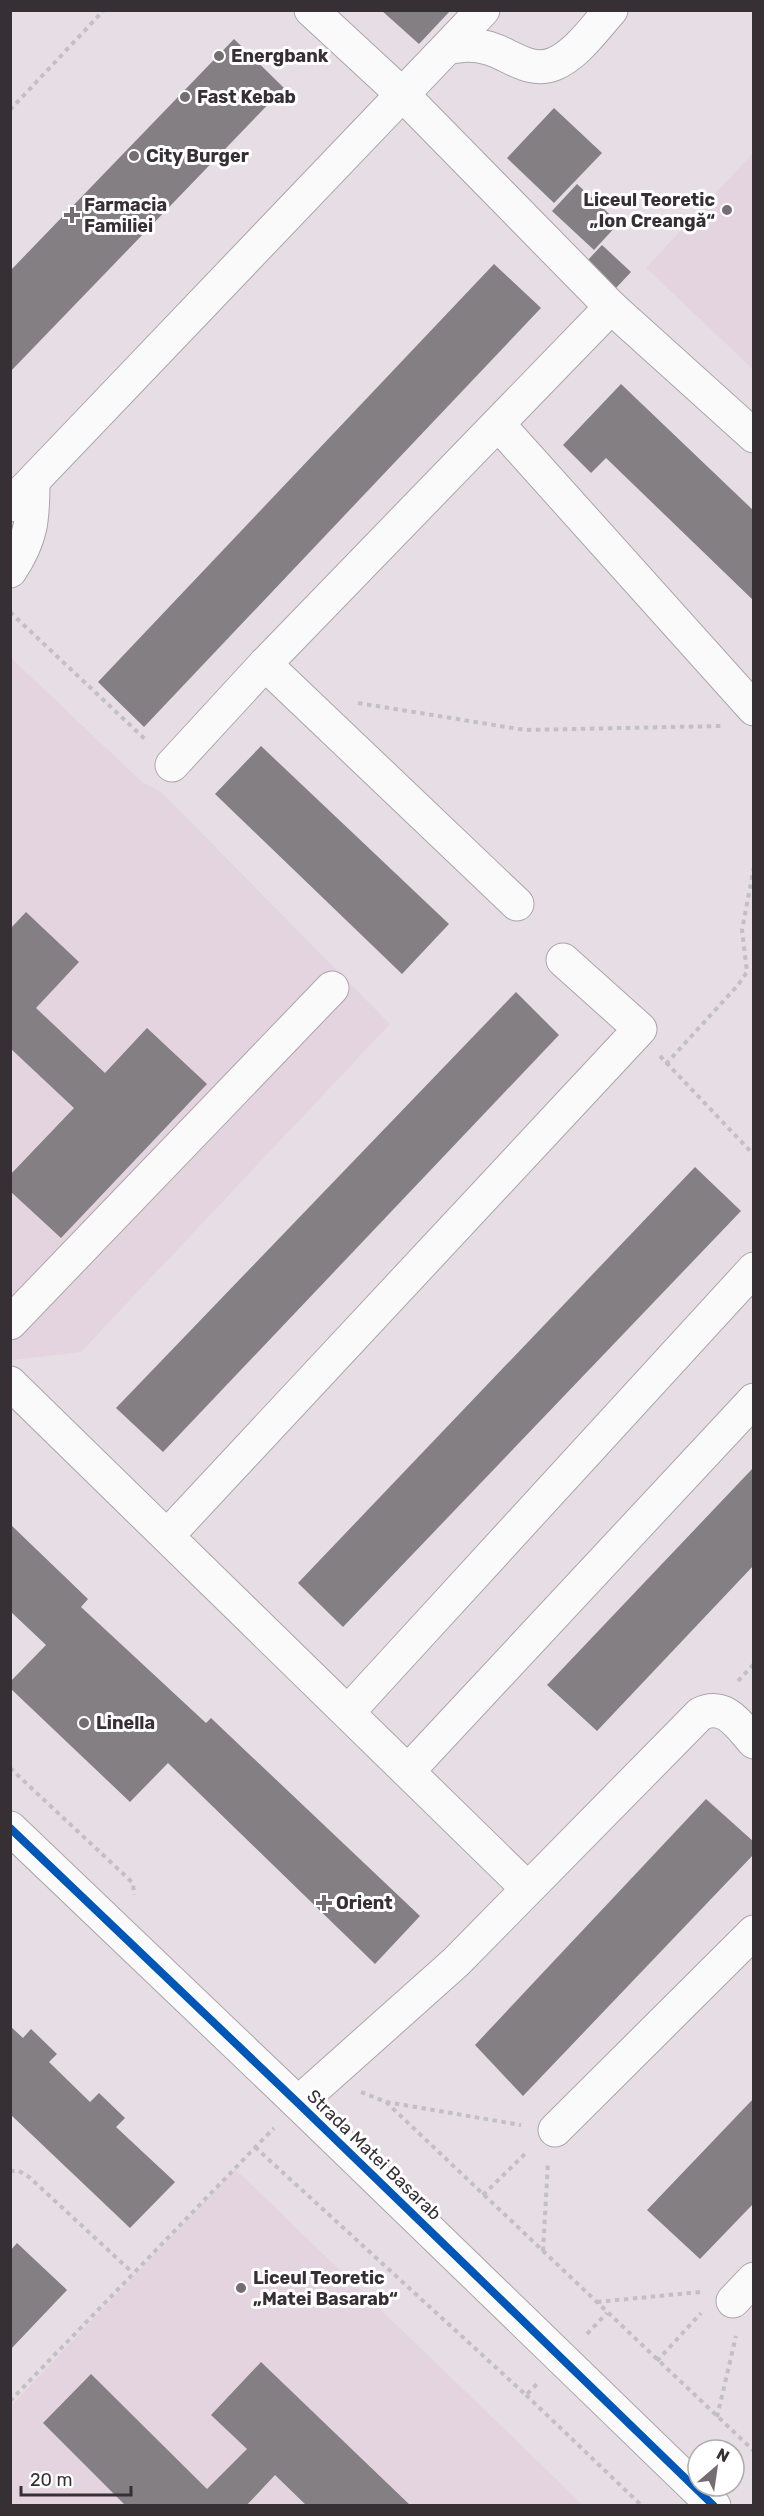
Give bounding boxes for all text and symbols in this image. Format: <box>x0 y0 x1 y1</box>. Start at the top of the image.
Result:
place label: Energbank <box>231 45 329 67</box>
marker: Energbank <box>212 49 226 63</box>
place label: Fast Kebab <box>197 86 296 108</box>
marker: Fast Kebab <box>178 90 192 104</box>
place label: City Burger <box>146 145 249 167</box>
marker: City Burger <box>127 149 141 163</box>
place label: Liceul Teoretic „Ion Creangă“ <box>583 189 715 232</box>
place label: Farmacia Familiei <box>84 194 167 237</box>
marker: Liceul Teoretic „Ion Creangă“ <box>720 203 734 217</box>
marker: Farmacia Familiei <box>65 208 79 222</box>
place label: Linella <box>96 1712 155 1734</box>
marker: Linella <box>77 1716 91 1730</box>
place label: Orient <box>336 1892 393 1914</box>
marker: Orient <box>317 1896 331 1910</box>
street label: Strada Matei Basarab <box>302 2085 446 2225</box>
place label: Liceul Teoretic „Matei Basarab“ <box>253 2267 398 2310</box>
marker: Liceul Teoretic „Matei Basarab“ <box>234 2281 248 2295</box>
north arrow <box>686 2438 746 2498</box>
text: N <box>713 2444 733 2466</box>
scale bar <box>21 2459 130 2497</box>
text: 20 m <box>30 2469 72 2491</box>

